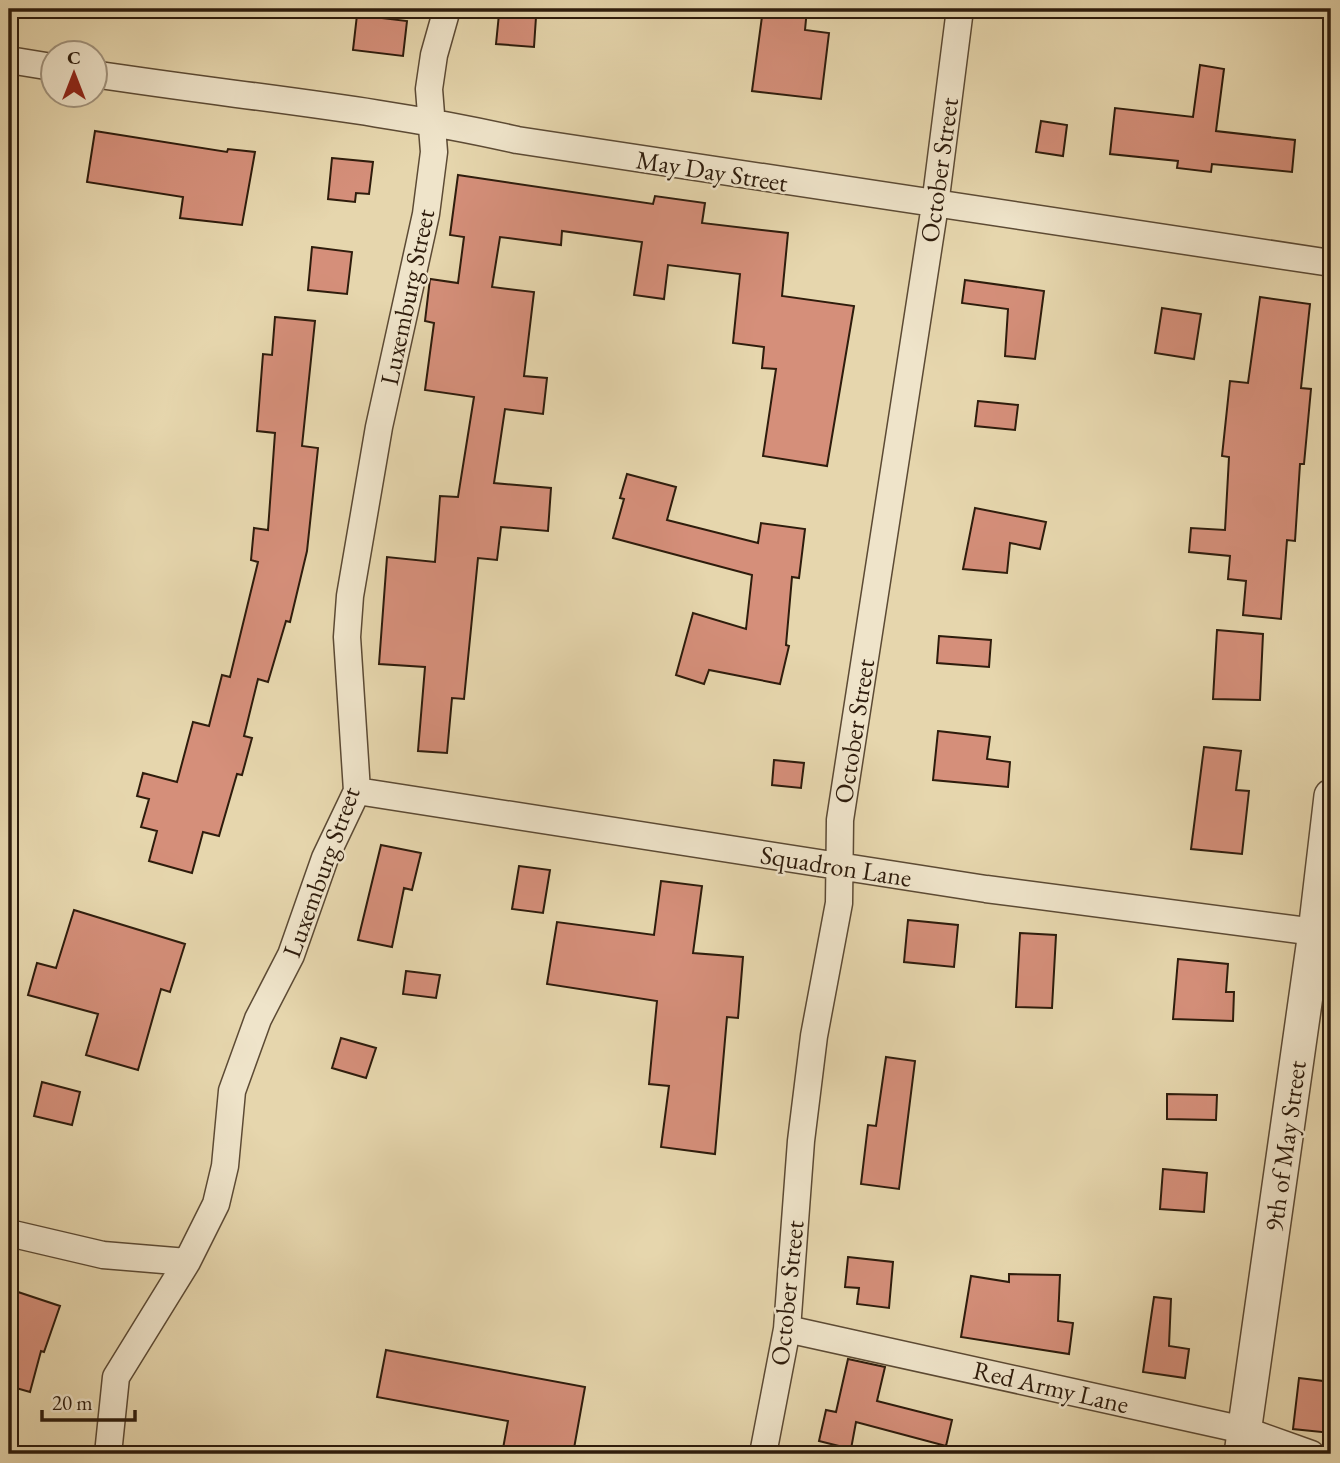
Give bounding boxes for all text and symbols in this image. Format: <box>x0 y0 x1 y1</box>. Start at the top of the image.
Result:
north arrow <box>38 38 108 108</box>
text: С <box>67 45 81 70</box>
street label: October Street <box>912 95 966 245</box>
street label: May Day Street <box>634 142 790 200</box>
street label: Luxemburg Street <box>372 206 442 388</box>
street label: October Street <box>826 656 882 806</box>
street label: Luxemburg Street <box>274 782 368 962</box>
street label: Squadron Lane <box>758 837 914 895</box>
street label: 9th of May Street <box>1256 1058 1314 1234</box>
street label: October Street <box>762 1219 812 1367</box>
street label: Red Army Lane <box>970 1353 1132 1421</box>
scale bar <box>42 1379 135 1423</box>
text: 20 m <box>52 1389 93 1416</box>

